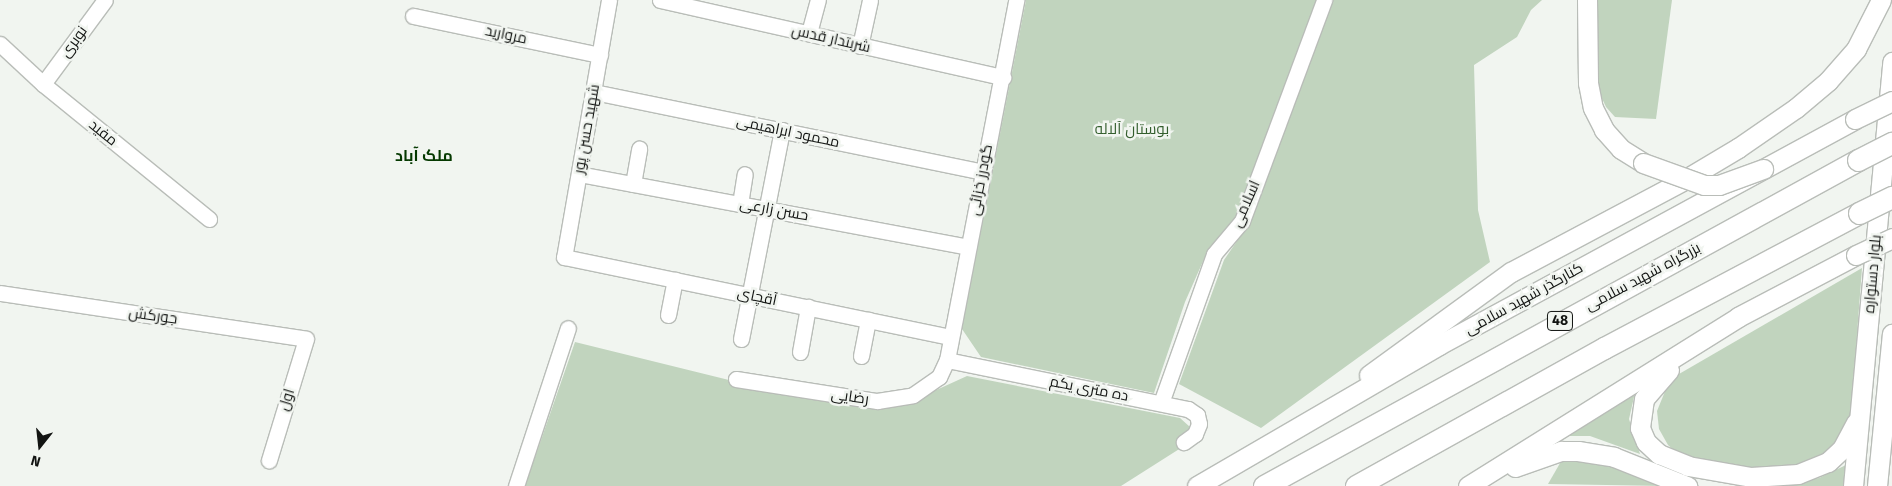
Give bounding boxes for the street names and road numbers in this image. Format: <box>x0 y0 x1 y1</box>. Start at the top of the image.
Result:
street label: شربتدار قدس <box>790 21 872 57</box>
street label: مروارید <box>483 22 529 48</box>
street label: نوبری <box>57 23 91 61</box>
street label: شهید حسن پور <box>570 83 604 175</box>
street label: محمود ابراهیمی <box>735 112 841 152</box>
street label: مفید <box>85 116 121 150</box>
street label: گودرز خزائی <box>965 143 997 217</box>
street label: اسلامی <box>1228 178 1264 230</box>
street label: حسن زارعی <box>738 195 810 225</box>
street label: بلوار دستواره <box>1861 234 1885 314</box>
street label: بزرگراه شهید سلامی <box>1582 239 1704 315</box>
street label: کنارگذر شهید سلامی <box>1462 259 1586 339</box>
street label: آقچای <box>736 284 778 310</box>
street label: جورکش <box>127 304 179 328</box>
road number: 48 <box>1546 310 1574 332</box>
street label: ده متری یکم <box>1048 373 1130 405</box>
street label: رضایی <box>830 385 870 409</box>
street label: اول <box>275 387 299 413</box>

